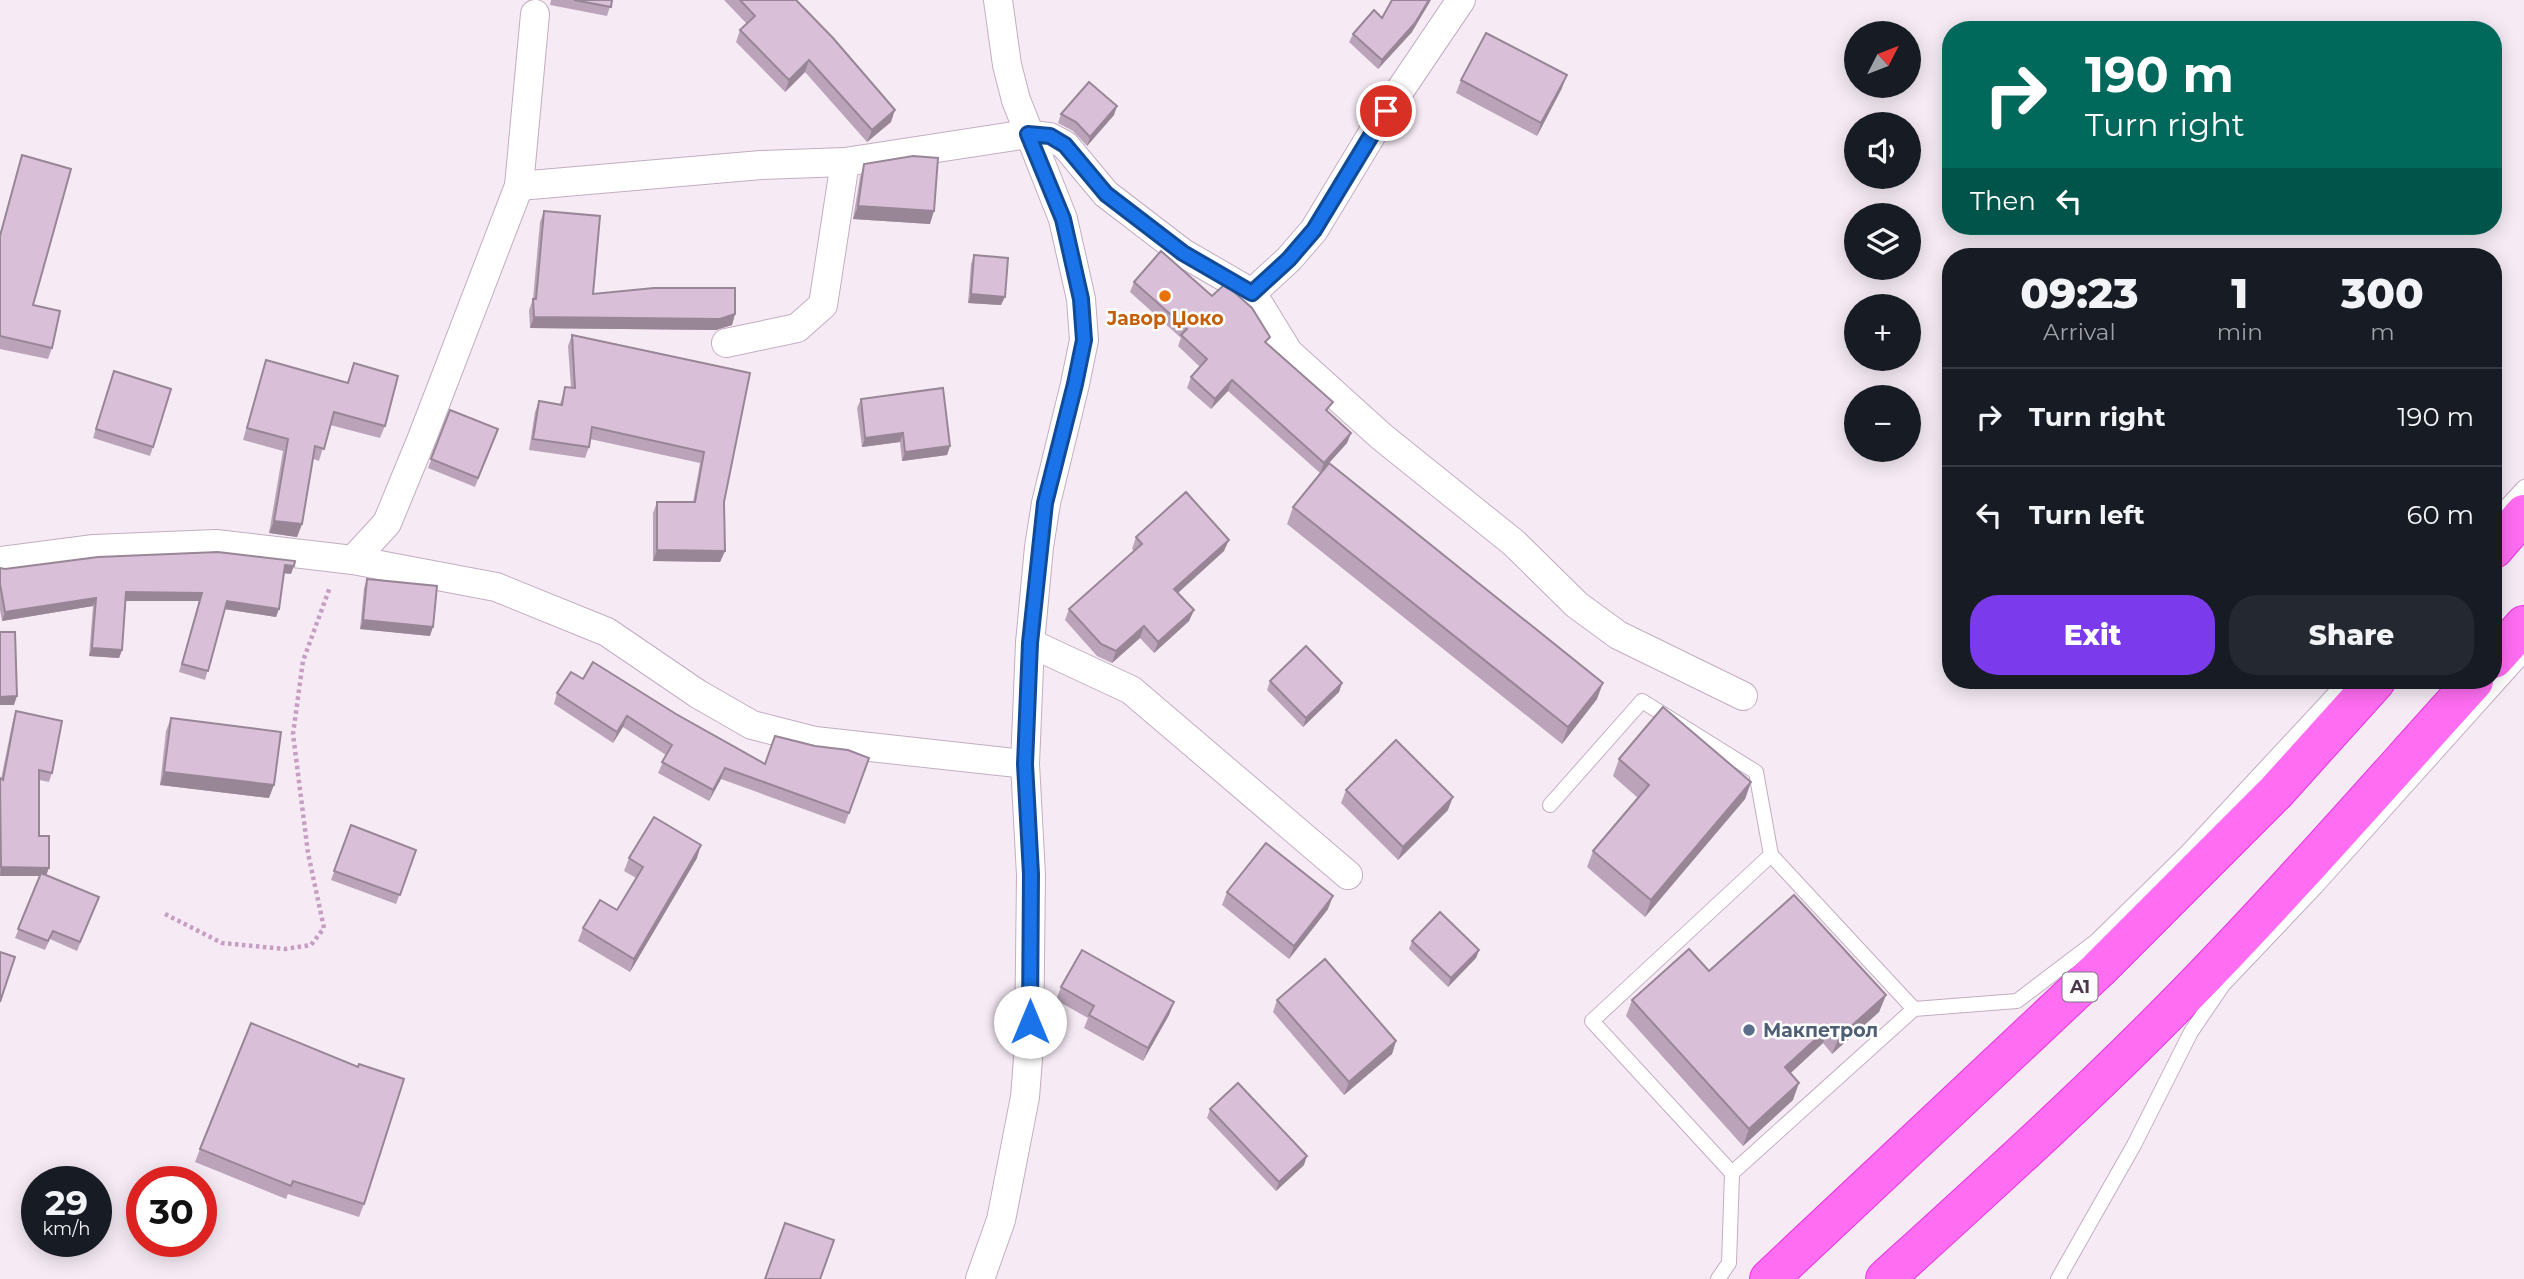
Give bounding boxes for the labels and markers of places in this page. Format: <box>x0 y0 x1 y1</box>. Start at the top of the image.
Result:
pin <box>1356 81 1416 141</box>
marker: Јавор Џоко <box>1157 288 1173 304</box>
place label: Јавор Џоко <box>1106 307 1224 330</box>
place label: Макпетрол <box>1763 1019 1878 1042</box>
marker: Макпетрол <box>1741 1022 1757 1038</box>

